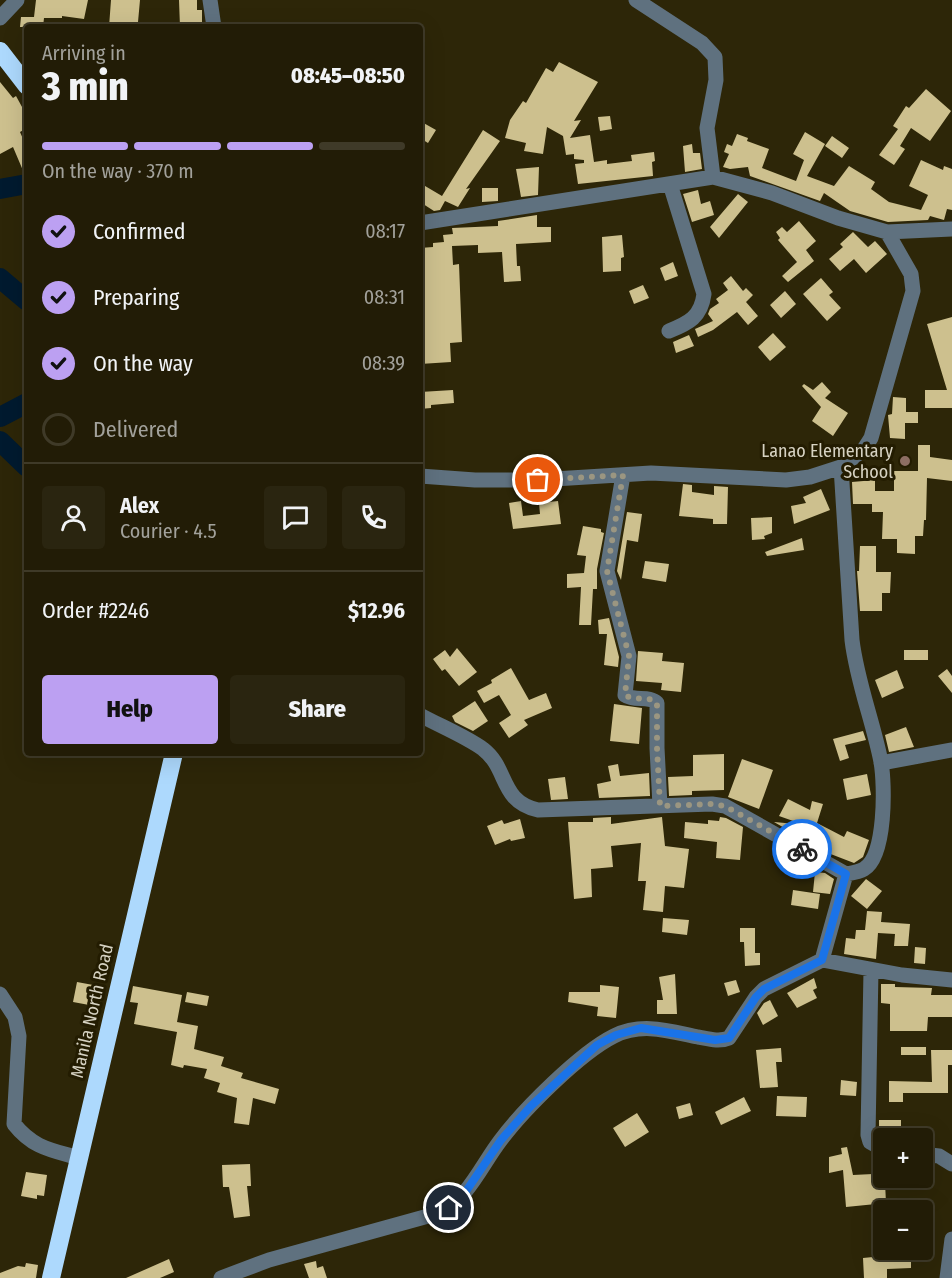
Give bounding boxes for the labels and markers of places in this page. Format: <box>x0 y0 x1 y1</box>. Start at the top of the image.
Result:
place label: Lanao Elementary School <box>761 440 893 483</box>
pin <box>512 454 563 505</box>
marker: Lanao Elementary School <box>898 454 912 468</box>
pin <box>423 1182 474 1233</box>

